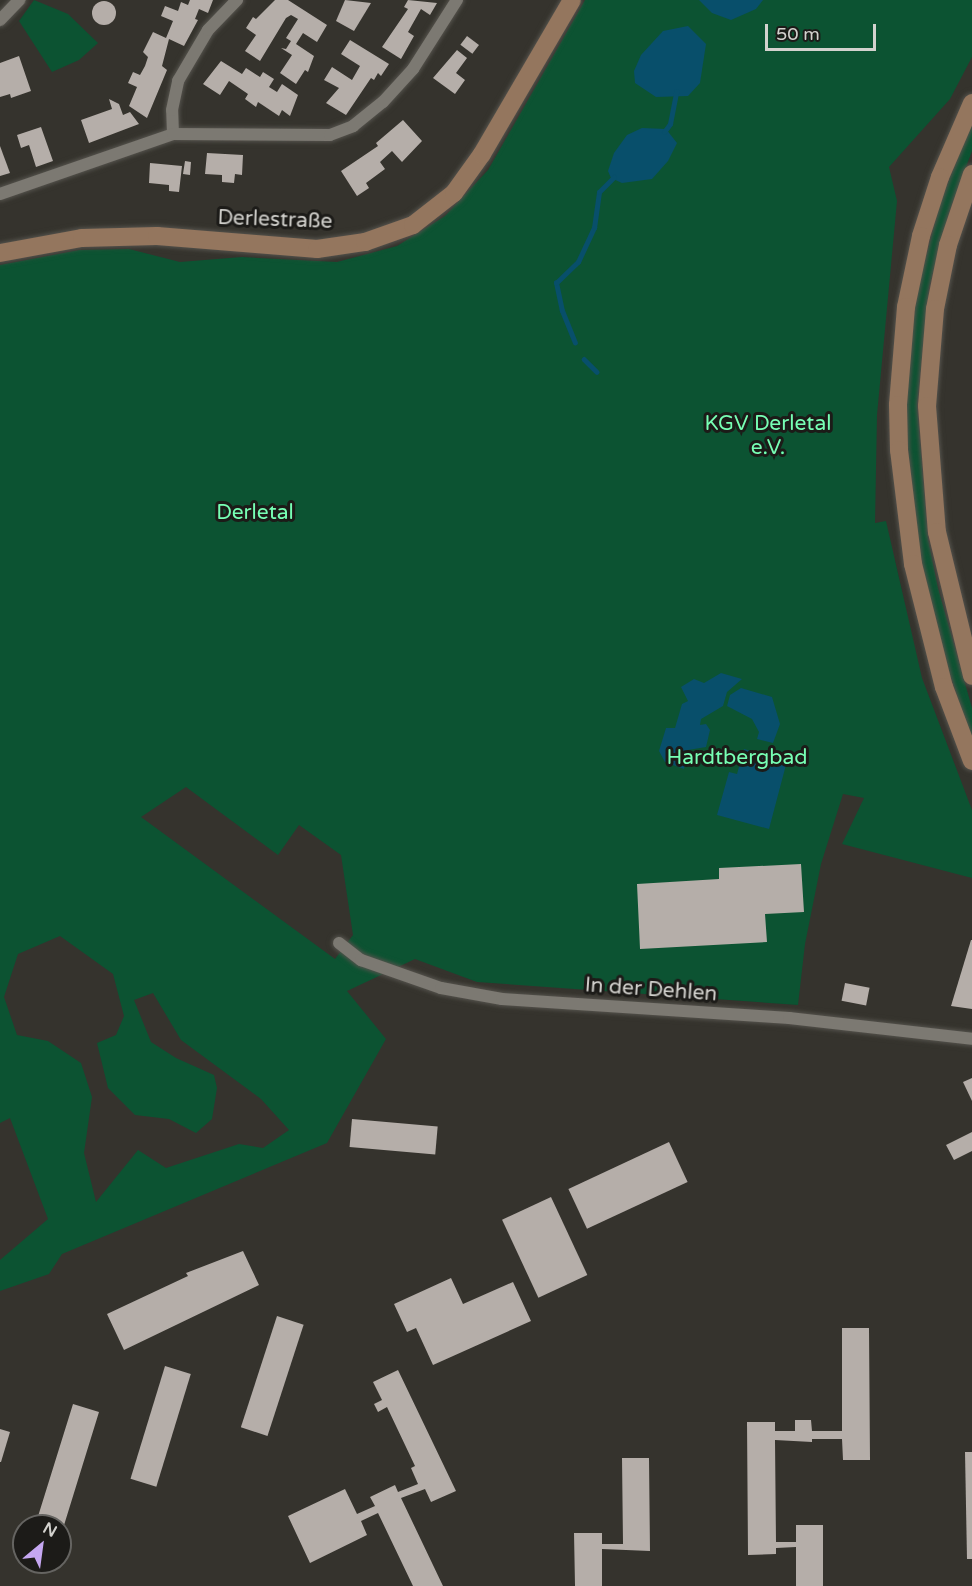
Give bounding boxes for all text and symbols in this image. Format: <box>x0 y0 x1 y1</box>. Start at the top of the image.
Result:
scale bar <box>768 12 879 50</box>
text: 50 m <box>776 23 820 45</box>
street label: Derlestraße <box>217 205 333 235</box>
park label: KGV Derletal e.V. <box>705 411 831 461</box>
park label: Derletal <box>216 500 294 526</box>
park label: Hardtbergbad <box>666 745 808 771</box>
street label: In der Dehlen <box>584 973 718 1007</box>
north arrow <box>12 1514 72 1574</box>
text: N <box>39 1518 60 1542</box>

